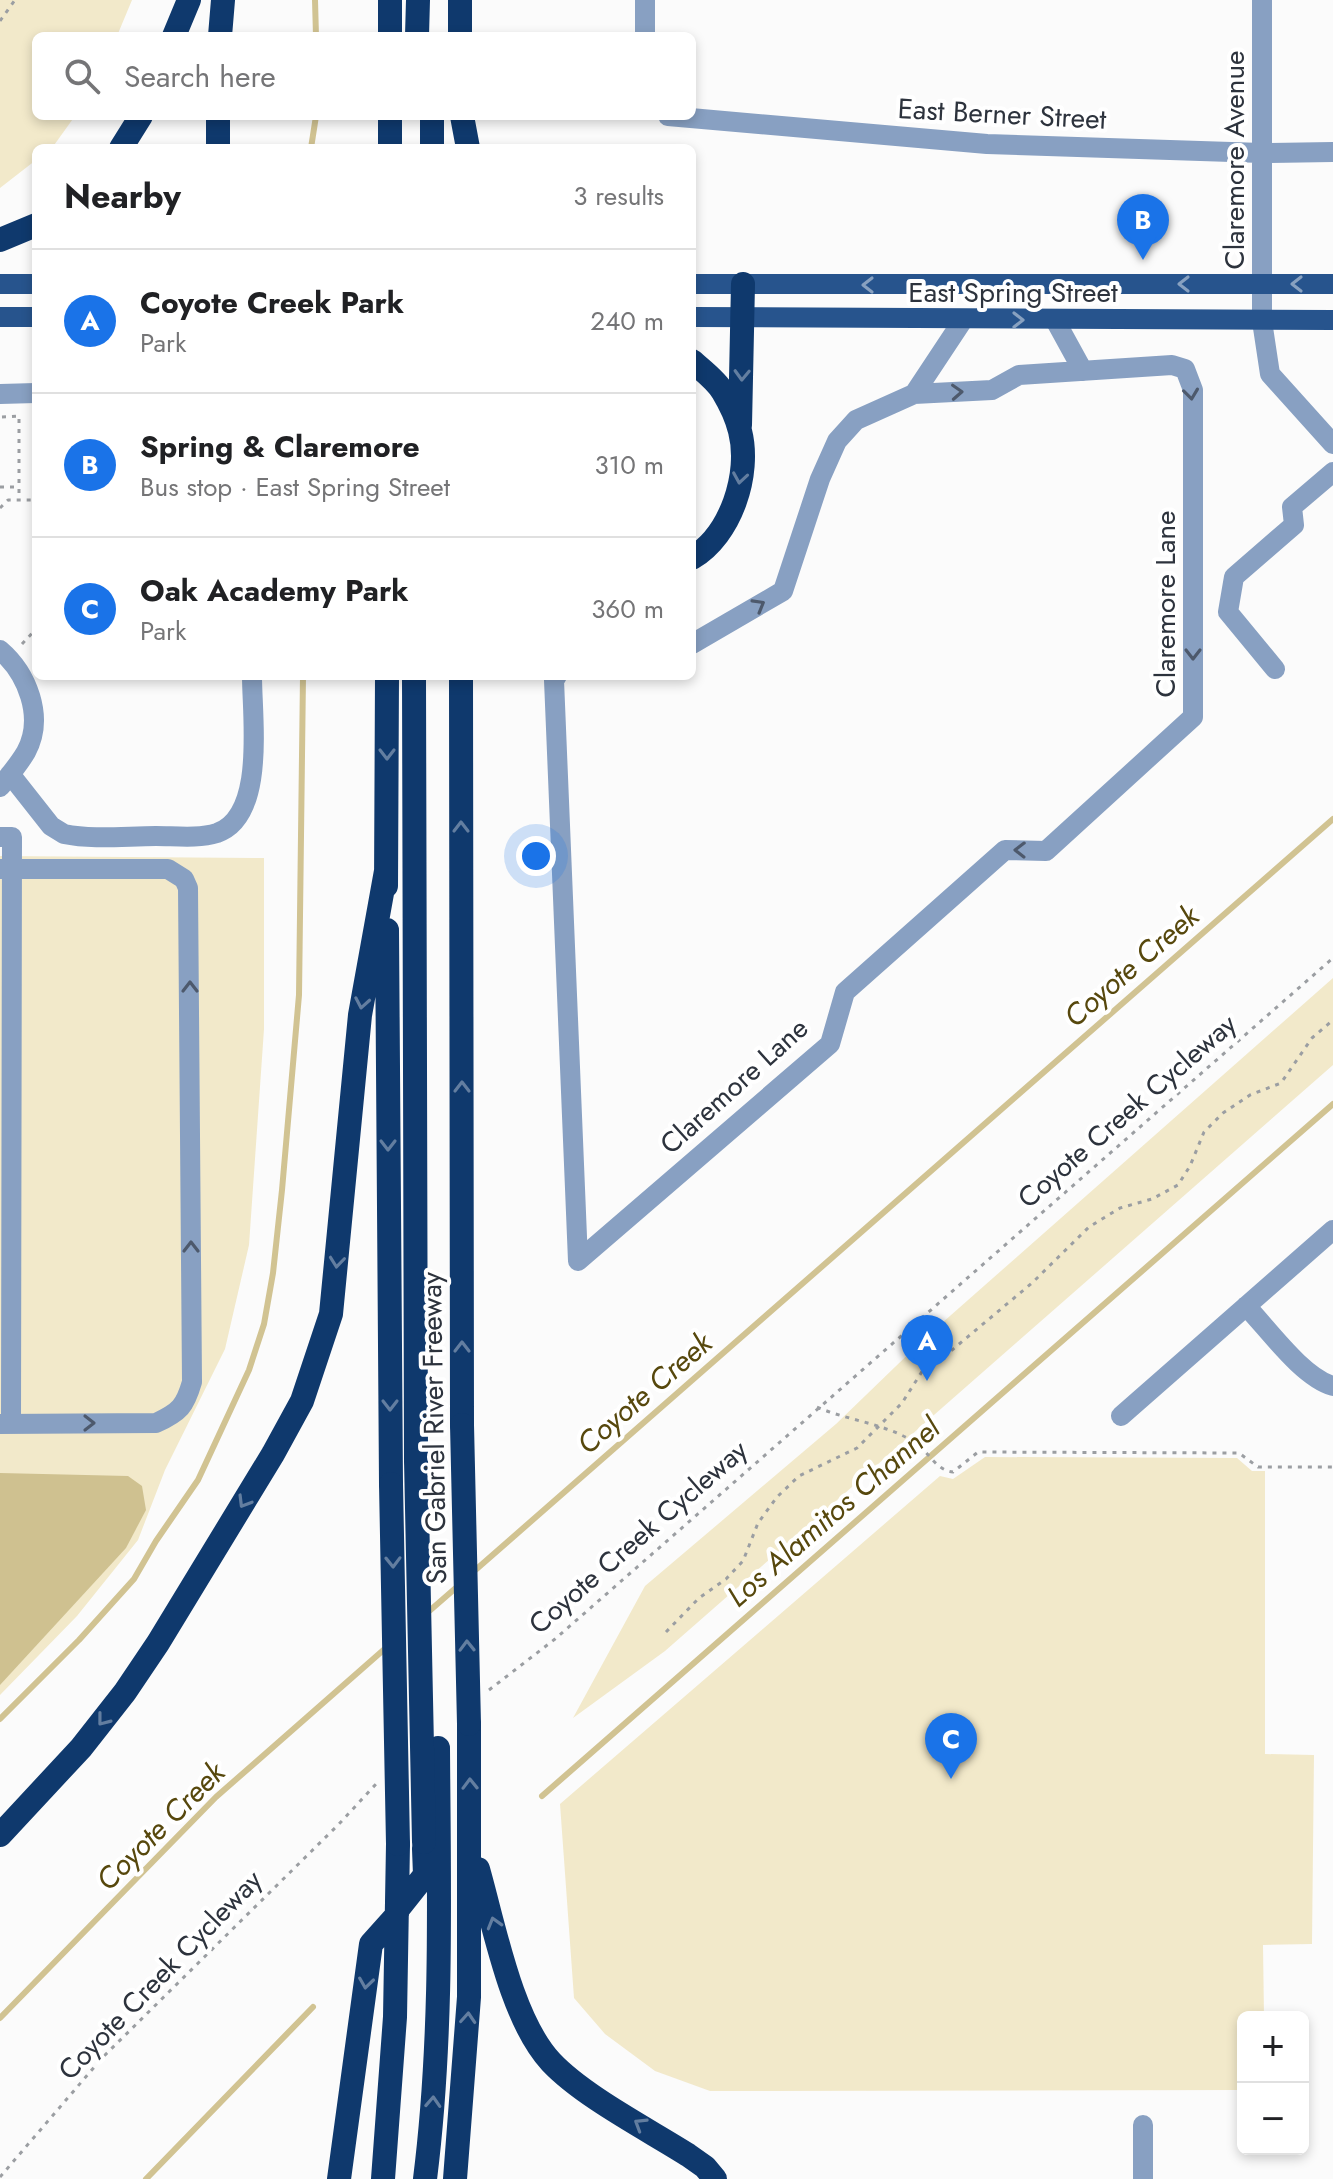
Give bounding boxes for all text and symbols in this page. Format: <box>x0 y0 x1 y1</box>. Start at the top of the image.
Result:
search box <box>32 32 696 120</box>
street label: Claremore Avenue <box>1214 50 1255 270</box>
icon: search <box>60 54 104 98</box>
text: Search here <box>124 55 276 98</box>
street label: East Berner Street <box>897 88 1108 140</box>
text: Nearby <box>64 172 181 221</box>
text: 3 results <box>573 177 664 215</box>
pin: B <box>1117 194 1169 260</box>
street label: East Spring Street <box>908 272 1118 313</box>
one-way arrow <box>1177 275 1190 293</box>
one-way arrow <box>1290 275 1303 293</box>
one-way arrow <box>861 276 874 294</box>
text: Coyote Creek Park <box>140 281 404 324</box>
text: A <box>80 302 100 340</box>
text: 240 m <box>590 302 664 340</box>
one-way arrow <box>1012 311 1025 329</box>
text: Park <box>140 324 186 362</box>
one-way arrow <box>733 369 750 382</box>
one-way arrow <box>951 384 964 401</box>
one-way arrow <box>1183 388 1200 401</box>
text: Spring & Claremore <box>140 425 420 468</box>
text: B <box>81 446 99 484</box>
text: 310 m <box>594 446 664 484</box>
text: Bus stop · East Spring Street <box>140 468 450 506</box>
one-way arrow <box>732 471 749 485</box>
street label: Claremore Lane <box>1145 510 1186 698</box>
text: Oak Academy Park <box>140 569 409 612</box>
text: C <box>81 590 99 628</box>
text: 360 m <box>591 590 664 628</box>
one-way arrow <box>750 599 765 615</box>
text: Park <box>140 612 186 650</box>
one-way arrow <box>1184 648 1202 661</box>
one-way arrow <box>378 748 396 761</box>
one-way arrow <box>452 820 470 833</box>
your location <box>516 836 556 876</box>
one-way arrow <box>1013 842 1026 859</box>
water label: Coyote Creek <box>1054 894 1209 1037</box>
one-way arrow <box>181 980 199 993</box>
one-way arrow <box>354 996 371 1010</box>
street label: Coyote Creek Cycleway <box>1009 1004 1246 1218</box>
street label: Claremore Lane <box>651 1008 817 1164</box>
one-way arrow <box>453 1080 471 1093</box>
one-way arrow <box>379 1139 397 1152</box>
one-way arrow <box>182 1240 200 1253</box>
one-way arrow <box>329 1256 346 1269</box>
street label: San Gabriel River Freeway <box>411 1271 457 1584</box>
pin: A <box>901 1315 953 1381</box>
water label: Coyote Creek <box>567 1321 722 1464</box>
one-way arrow <box>453 1340 471 1353</box>
one-way arrow <box>382 1399 399 1412</box>
water label: Los Alamitos Channel <box>717 1406 950 1617</box>
one-way arrow <box>83 1414 96 1432</box>
street label: Coyote Creek Cycleway <box>520 1430 757 1644</box>
one-way arrow <box>239 1493 254 1507</box>
one-way arrow <box>384 1556 401 1569</box>
one-way arrow <box>459 1639 476 1652</box>
one-way arrow <box>99 1711 113 1726</box>
pin: C <box>925 1713 977 1779</box>
water label: Coyote Creek <box>86 1751 235 1900</box>
one-way arrow <box>461 1777 479 1790</box>
street label: Coyote Creek Cycleway <box>49 1860 272 2089</box>
one-way arrow <box>486 1917 503 1931</box>
one-way arrow <box>358 1976 375 1990</box>
one-way arrow <box>459 2011 476 2024</box>
map controls <box>1237 2011 1309 2155</box>
button: + <box>1237 2011 1309 2083</box>
button: − <box>1237 2083 1309 2155</box>
one-way arrow <box>425 2095 442 2108</box>
one-way arrow <box>634 2119 649 2134</box>

